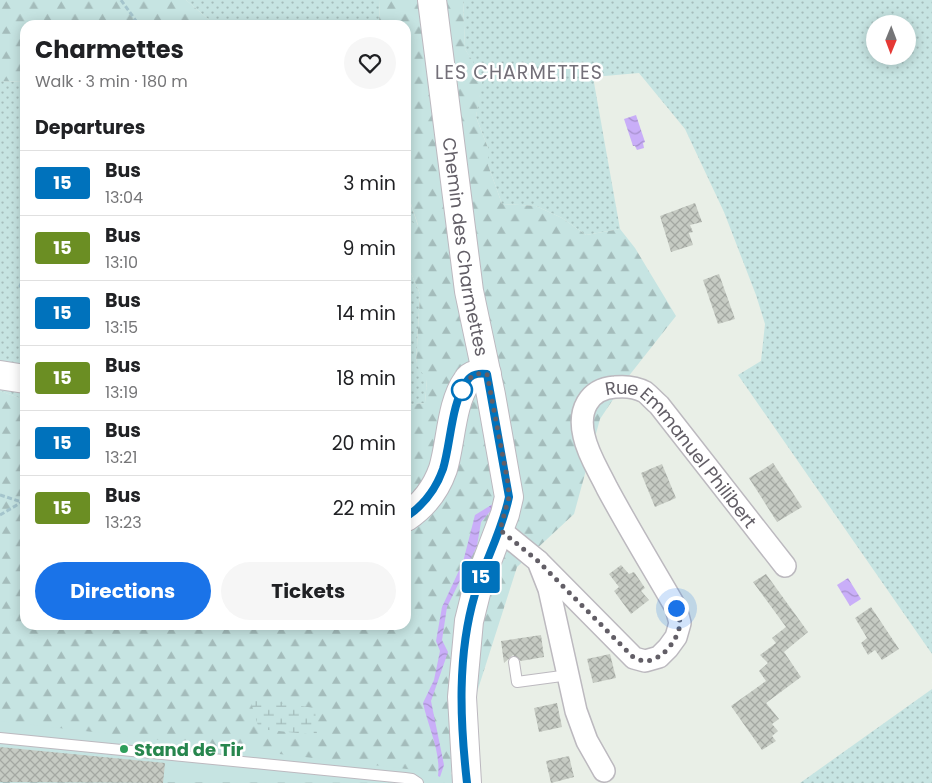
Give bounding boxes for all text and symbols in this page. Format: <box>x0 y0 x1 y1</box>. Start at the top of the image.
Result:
north arrow <box>866 15 916 65</box>
map controls <box>866 15 916 65</box>
text: Charmettes <box>35 33 184 66</box>
button: heart <box>344 37 396 89</box>
district label: LES CHARMETTES <box>435 59 603 86</box>
text: Walk · 3 min · 180 m <box>35 70 188 93</box>
text: Departures <box>35 114 145 141</box>
street label: Chemin des Charmettes <box>437 136 495 358</box>
text: Bus <box>105 157 141 184</box>
text: 15 <box>53 170 72 195</box>
text: 3 min <box>343 170 396 197</box>
text: 13:04 <box>105 186 143 209</box>
text: Bus <box>105 222 141 249</box>
text: 15 <box>53 235 72 260</box>
text: 9 min <box>343 235 396 262</box>
text: 13:10 <box>105 251 138 274</box>
text: Bus <box>105 287 141 314</box>
text: 15 <box>53 300 72 325</box>
text: 14 min <box>336 300 396 327</box>
text: 13:15 <box>105 316 138 339</box>
text: Bus <box>105 352 141 379</box>
text: 15 <box>53 365 72 390</box>
text: 18 min <box>336 365 396 392</box>
street label: Rue Emmanuel Philibert <box>603 374 763 533</box>
unlabelled marker <box>451 379 473 401</box>
text: 13:19 <box>105 381 138 404</box>
text: Bus <box>105 417 141 444</box>
text: 15 <box>53 430 72 455</box>
text: 20 min <box>332 430 396 457</box>
text: 13:21 <box>105 446 137 469</box>
text: Bus <box>105 482 141 509</box>
text: 15 <box>53 495 72 520</box>
text: 22 min <box>333 495 396 522</box>
text: 13:23 <box>105 511 142 534</box>
line badge: 15 <box>458 561 504 593</box>
button: Directions <box>35 562 211 620</box>
button: Tickets <box>221 562 396 620</box>
text: 15 <box>472 564 490 589</box>
your location <box>664 596 689 621</box>
place label: Stand de Tir <box>134 737 244 762</box>
marker: Stand de Tir <box>118 743 130 755</box>

